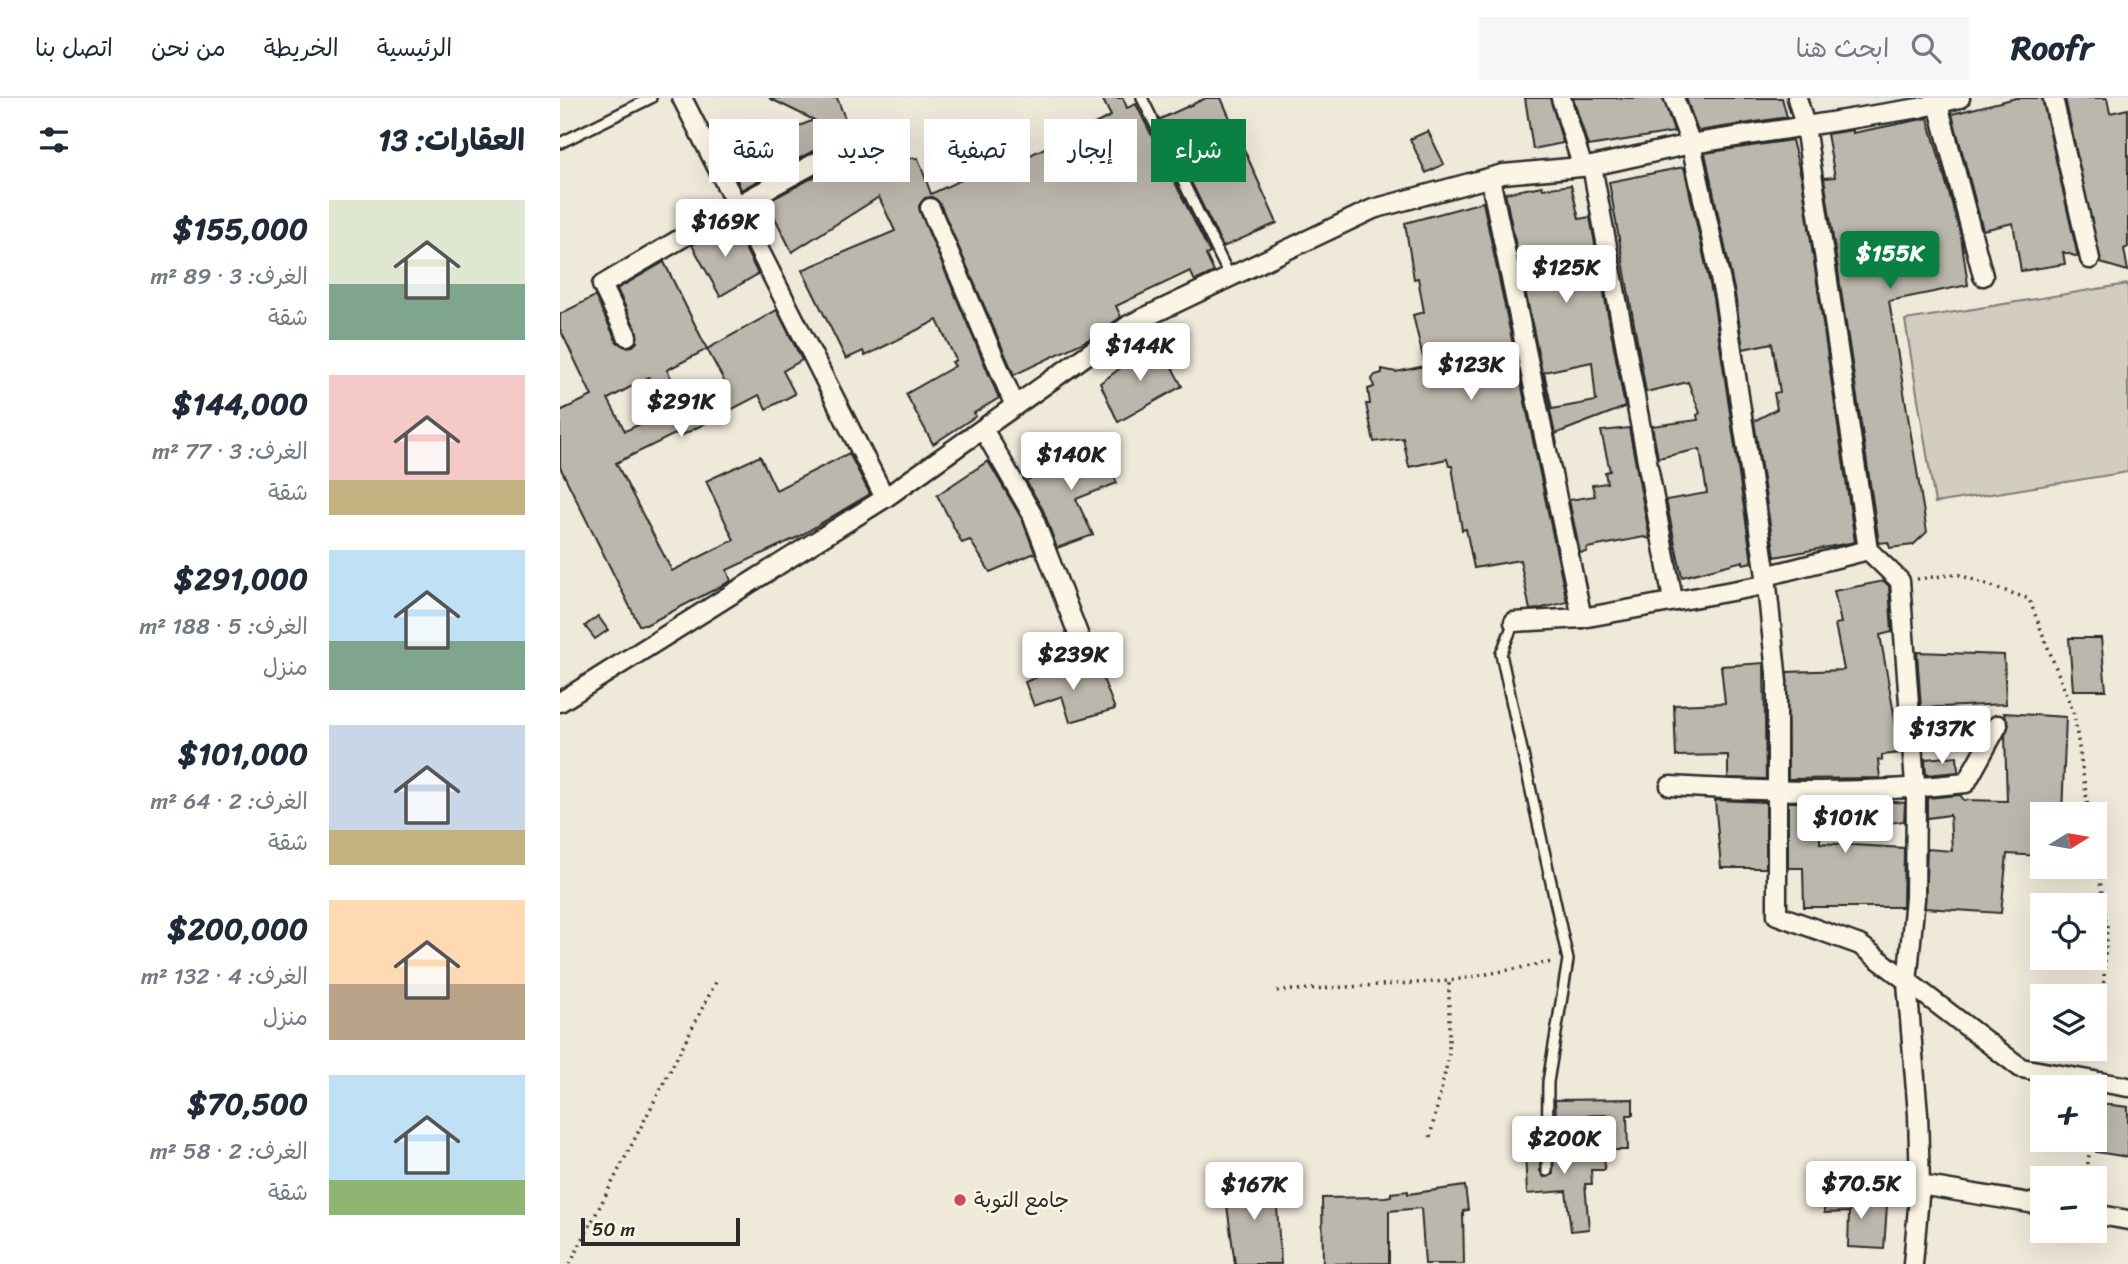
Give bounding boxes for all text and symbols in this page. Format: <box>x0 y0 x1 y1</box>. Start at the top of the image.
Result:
search box <box>1479 17 1969 80</box>
text: Roofr <box>2011 19 2093 77</box>
text: ابحث هنا <box>1796 25 1889 71</box>
text: اتصل بنا <box>35 27 113 69</box>
text: من نحن <box>151 27 226 69</box>
text: الخريطة <box>264 27 339 69</box>
text: الرئيسية <box>377 27 452 69</box>
icon: search <box>1907 29 1945 67</box>
text: العقارات: 13 <box>378 113 525 167</box>
chip: شقة <box>709 119 799 182</box>
chip: جديد <box>813 119 910 182</box>
chip: تصفية <box>924 119 1030 182</box>
chip: إيجار <box>1044 119 1137 182</box>
chip: شراء <box>1151 119 1246 182</box>
icon: filters <box>35 121 73 159</box>
pin: $169K <box>676 200 774 259</box>
text: $169K <box>692 201 758 242</box>
text: $155,000 <box>173 202 308 256</box>
icon: home <box>385 228 469 312</box>
pin: $155K <box>1841 232 1939 291</box>
text: $155K <box>1856 233 1924 274</box>
pin: $125K <box>1517 246 1615 305</box>
text: $125K <box>1533 247 1599 288</box>
text: الغرف: 3 · 89 m² <box>151 256 308 297</box>
text: شقة <box>268 297 308 338</box>
pin: $144K <box>1091 324 1189 383</box>
text: $144K <box>1106 325 1174 366</box>
pin: $123K <box>1422 342 1520 402</box>
text: $123K <box>1438 344 1504 385</box>
text: $144,000 <box>172 377 308 431</box>
pin: $291K <box>632 380 730 439</box>
text: $291K <box>648 381 714 422</box>
icon: home <box>385 403 469 487</box>
text: الغرف: 3 · 77 m² <box>152 431 308 472</box>
pin: $140K <box>1022 432 1120 492</box>
text: $140K <box>1037 434 1105 475</box>
text: شقة <box>268 472 308 513</box>
text: $291,000 <box>174 552 308 606</box>
icon: home <box>385 578 469 662</box>
text: الغرف: 5 · 188 m² <box>140 606 308 647</box>
pin: $239K <box>1024 632 1122 692</box>
text: $239K <box>1038 634 1108 675</box>
text: منزل <box>263 647 308 688</box>
pin: $137K <box>1893 706 1991 766</box>
text: $137K <box>1909 708 1975 749</box>
text: $101,000 <box>178 727 308 781</box>
icon: home <box>385 753 469 837</box>
text: الغرف: 2 · 64 m² <box>150 781 308 822</box>
pin: $101K <box>1796 796 1894 855</box>
text: $101K <box>1813 797 1877 838</box>
north arrow <box>2030 802 2107 878</box>
map controls <box>2030 802 2107 1243</box>
text: شقة <box>268 822 308 863</box>
button: locate <box>2030 893 2107 970</box>
text: $200,000 <box>168 902 308 956</box>
icon: home <box>385 928 469 1012</box>
text: الغرف: 4 · 132 m² <box>141 956 308 997</box>
button: layers <box>2030 984 2107 1061</box>
text: منزل <box>263 997 308 1038</box>
button: + <box>2030 1075 2107 1152</box>
text: $70,500 <box>187 1077 308 1131</box>
icon: home <box>385 1103 469 1187</box>
pin: $200K <box>1515 1116 1613 1176</box>
text: $200K <box>1528 1118 1600 1159</box>
text: الغرف: 2 · 58 m² <box>150 1131 308 1172</box>
pin: $167K <box>1205 1162 1303 1222</box>
pin: $70.5K <box>1804 1162 1918 1221</box>
text: $70.5K <box>1822 1163 1900 1204</box>
text: $167K <box>1221 1164 1287 1205</box>
button: − <box>2030 1166 2107 1243</box>
text: شقة <box>268 1172 308 1213</box>
place label: جامع التوبة <box>974 1181 1069 1219</box>
marker: جامع التوبة <box>952 1192 968 1208</box>
text: 50 m <box>592 1213 635 1246</box>
scale bar <box>581 1215 740 1247</box>

